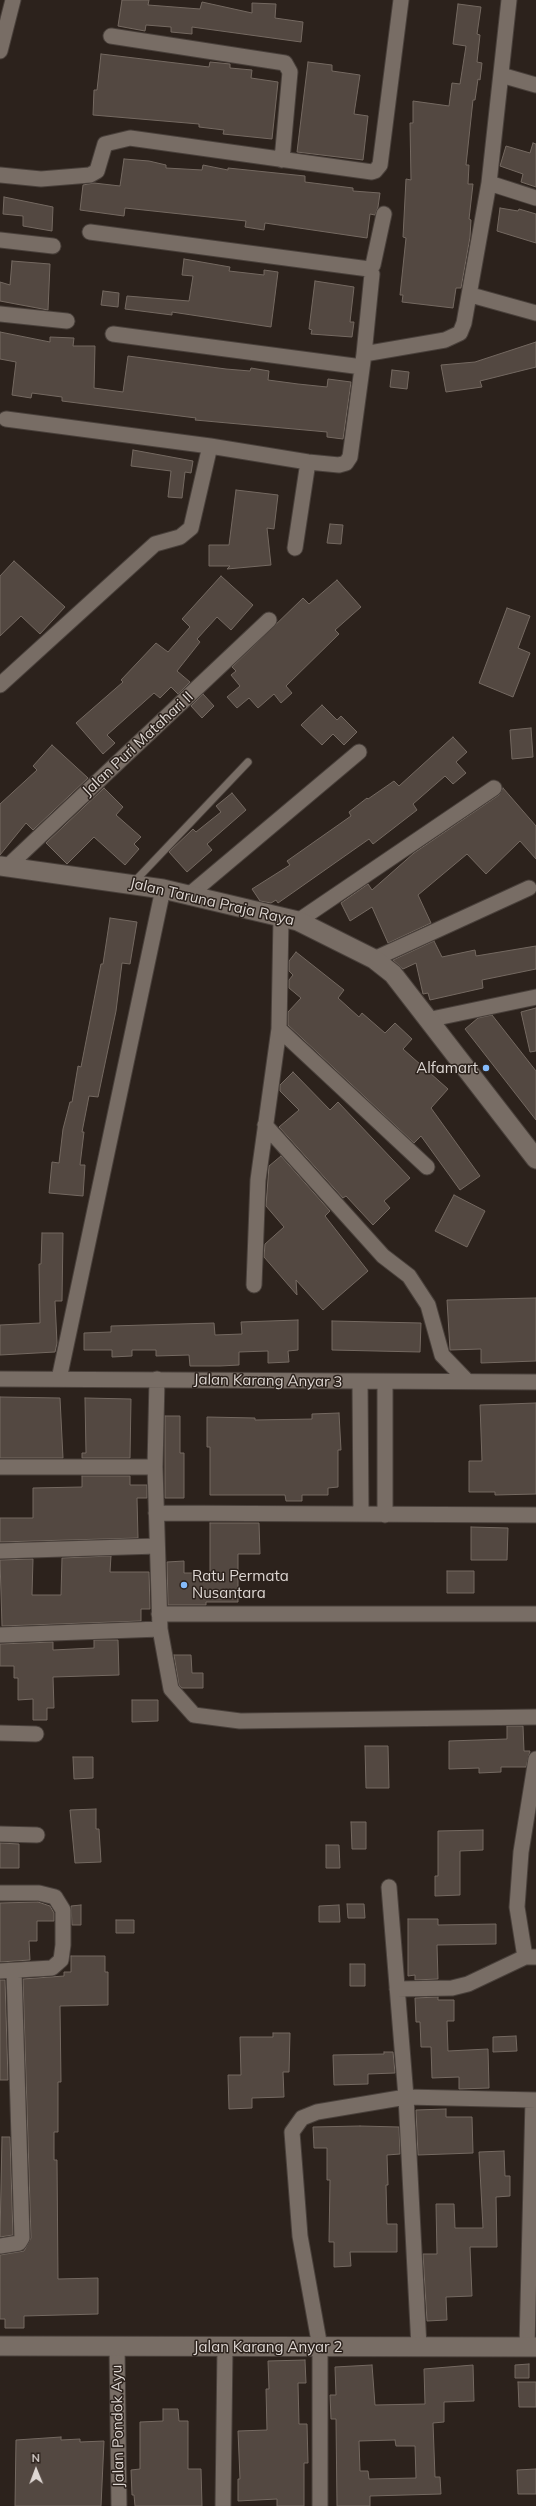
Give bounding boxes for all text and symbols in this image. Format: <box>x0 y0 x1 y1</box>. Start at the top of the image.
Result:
street label: Jalan Puri Matahari II <box>79 688 197 800</box>
street label: Jalan Taruna Praja Raya <box>128 874 296 930</box>
place label: Alfamart <box>416 1059 478 1077</box>
marker: Alfamart <box>481 1063 491 1073</box>
street label: Jalan Karang Anyar 3 <box>193 1371 343 1391</box>
place label: Ratu Permata Nusantara <box>192 1567 289 1602</box>
marker: Ratu Permata Nusantara <box>179 1580 189 1590</box>
street label: Jalan Karang Anyar 2 <box>194 2338 342 2356</box>
street label: Jalan Pondok Ayu <box>108 2365 128 2487</box>
north arrow <box>16 2450 56 2490</box>
text: N <box>32 2451 40 2465</box>

